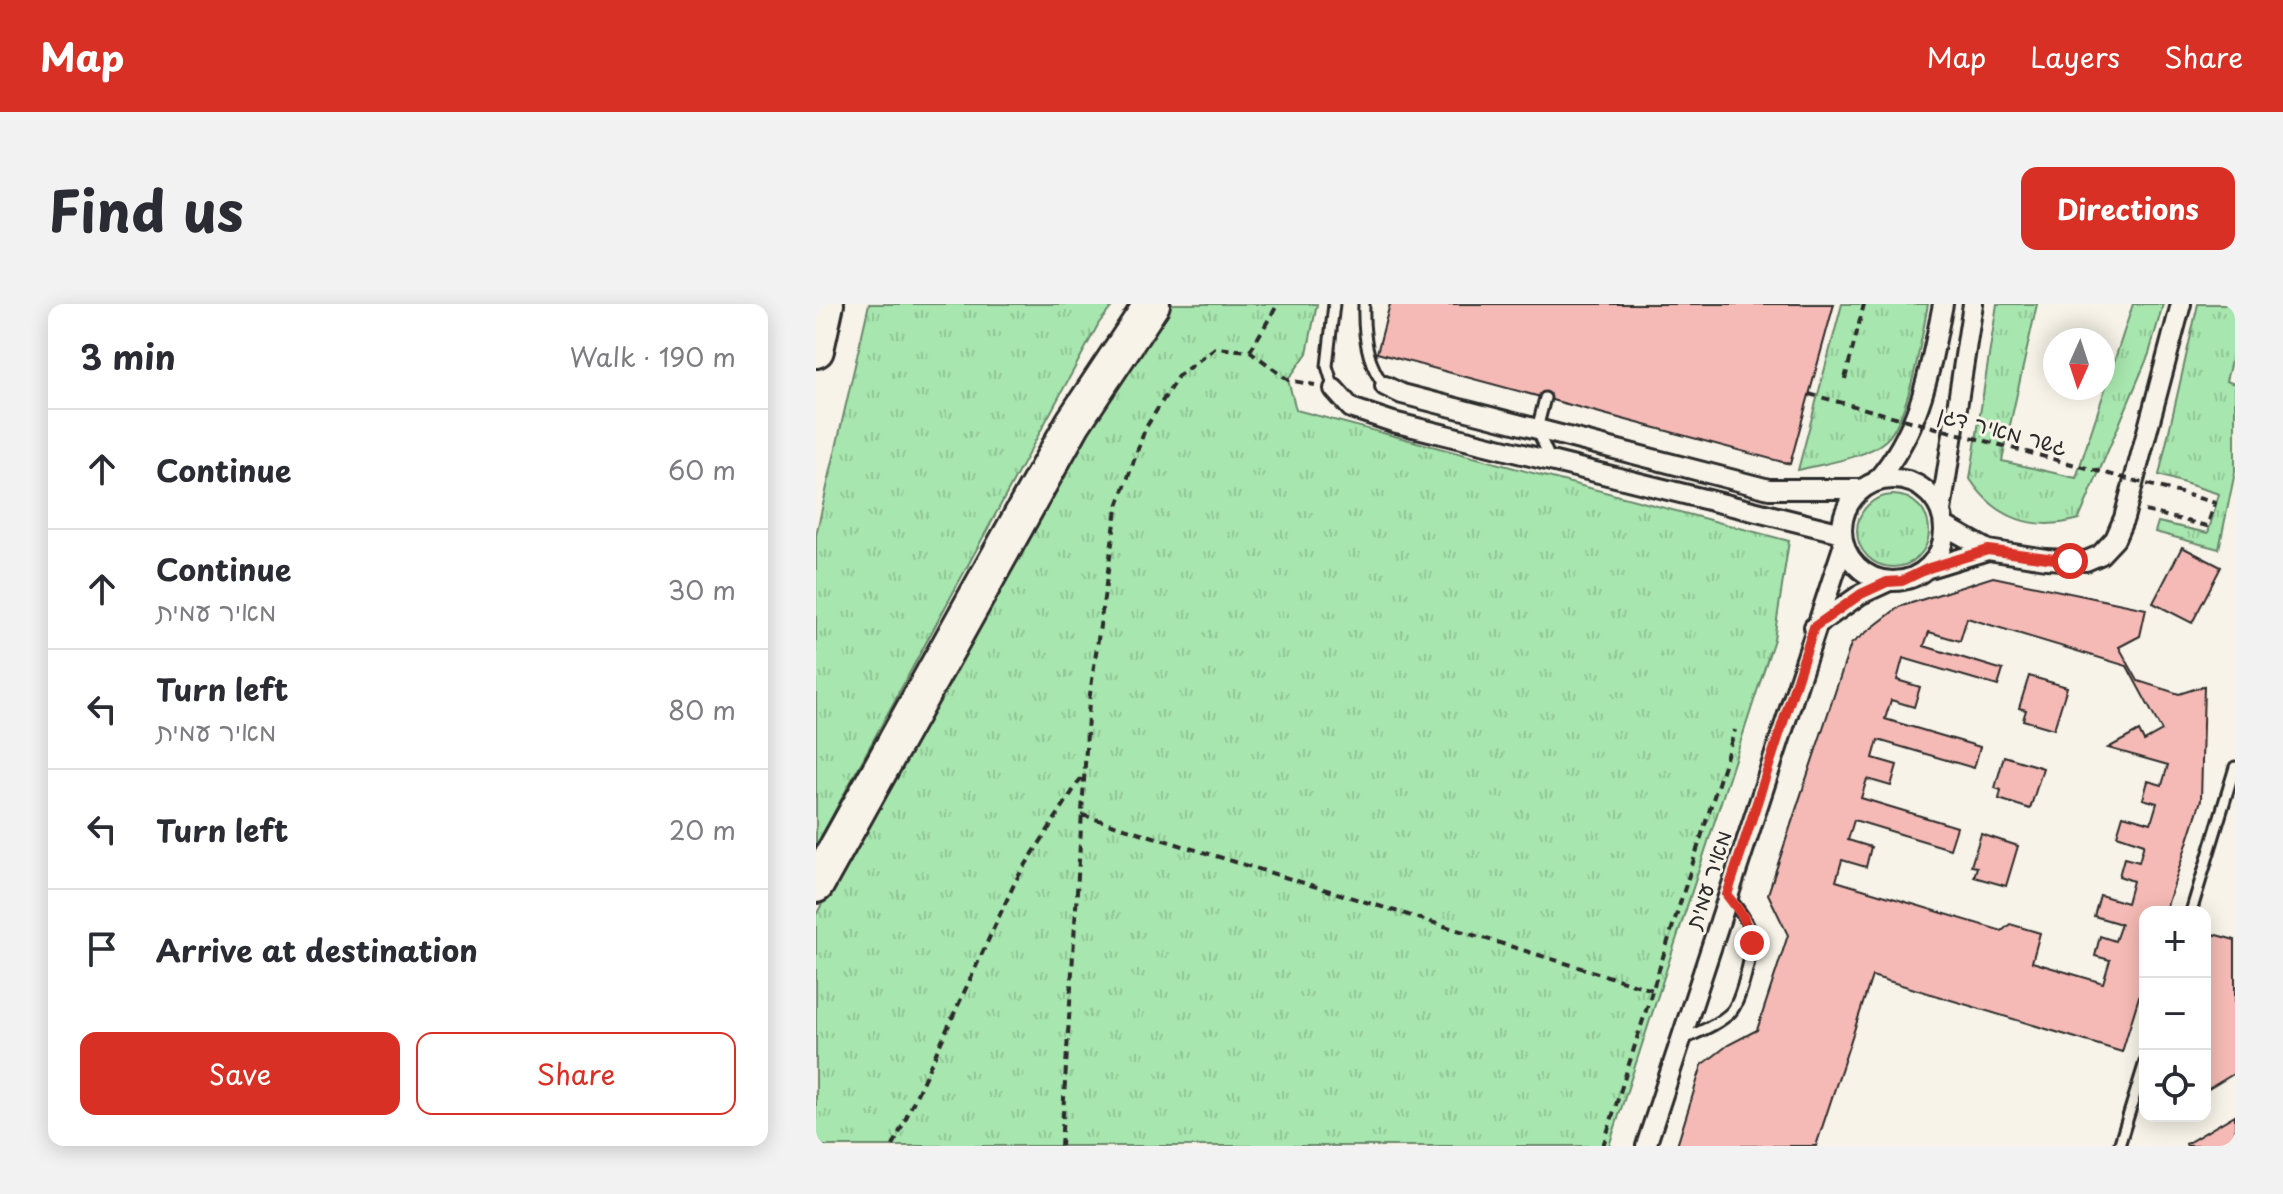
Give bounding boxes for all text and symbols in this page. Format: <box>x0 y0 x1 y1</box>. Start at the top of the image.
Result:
text: Map <box>40 28 124 85</box>
text: Map <box>1926 35 1986 78</box>
text: Layers <box>2030 35 2120 78</box>
text: Share <box>2164 35 2243 78</box>
text: Find us <box>48 166 244 251</box>
button: Directions <box>2021 167 2235 250</box>
north arrow <box>2043 328 2115 400</box>
text: 3 min <box>80 330 176 382</box>
text: Walk · 190 m <box>570 337 736 376</box>
street label: גשר מאיר דגן <box>1935 396 2071 462</box>
icon: ahead <box>80 447 124 491</box>
text: Continue <box>156 447 291 492</box>
text: 60 m <box>668 450 736 489</box>
route start <box>2052 543 2088 579</box>
text: Continue <box>156 546 291 591</box>
icon: ahead <box>80 567 124 611</box>
text: 30 m <box>668 570 736 609</box>
text: מאיר עמית <box>156 591 277 630</box>
text: Turn left <box>156 666 288 711</box>
icon: left <box>80 687 124 731</box>
text: 80 m <box>668 690 736 729</box>
text: מאיר עמית <box>156 711 277 750</box>
icon: left <box>80 807 124 851</box>
text: Turn left <box>156 807 288 852</box>
text: 20 m <box>669 810 736 849</box>
street label: מאיר עמית <box>1675 825 1738 934</box>
map controls <box>2139 906 2211 1122</box>
button: + <box>2139 906 2211 978</box>
route end <box>1734 925 1770 961</box>
icon: arrive <box>80 927 124 971</box>
text: Arrive at destination <box>156 927 478 972</box>
button: − <box>2139 978 2211 1050</box>
button: Save <box>80 1032 400 1115</box>
button: Share <box>416 1032 736 1115</box>
button: locate <box>2139 1050 2211 1122</box>

